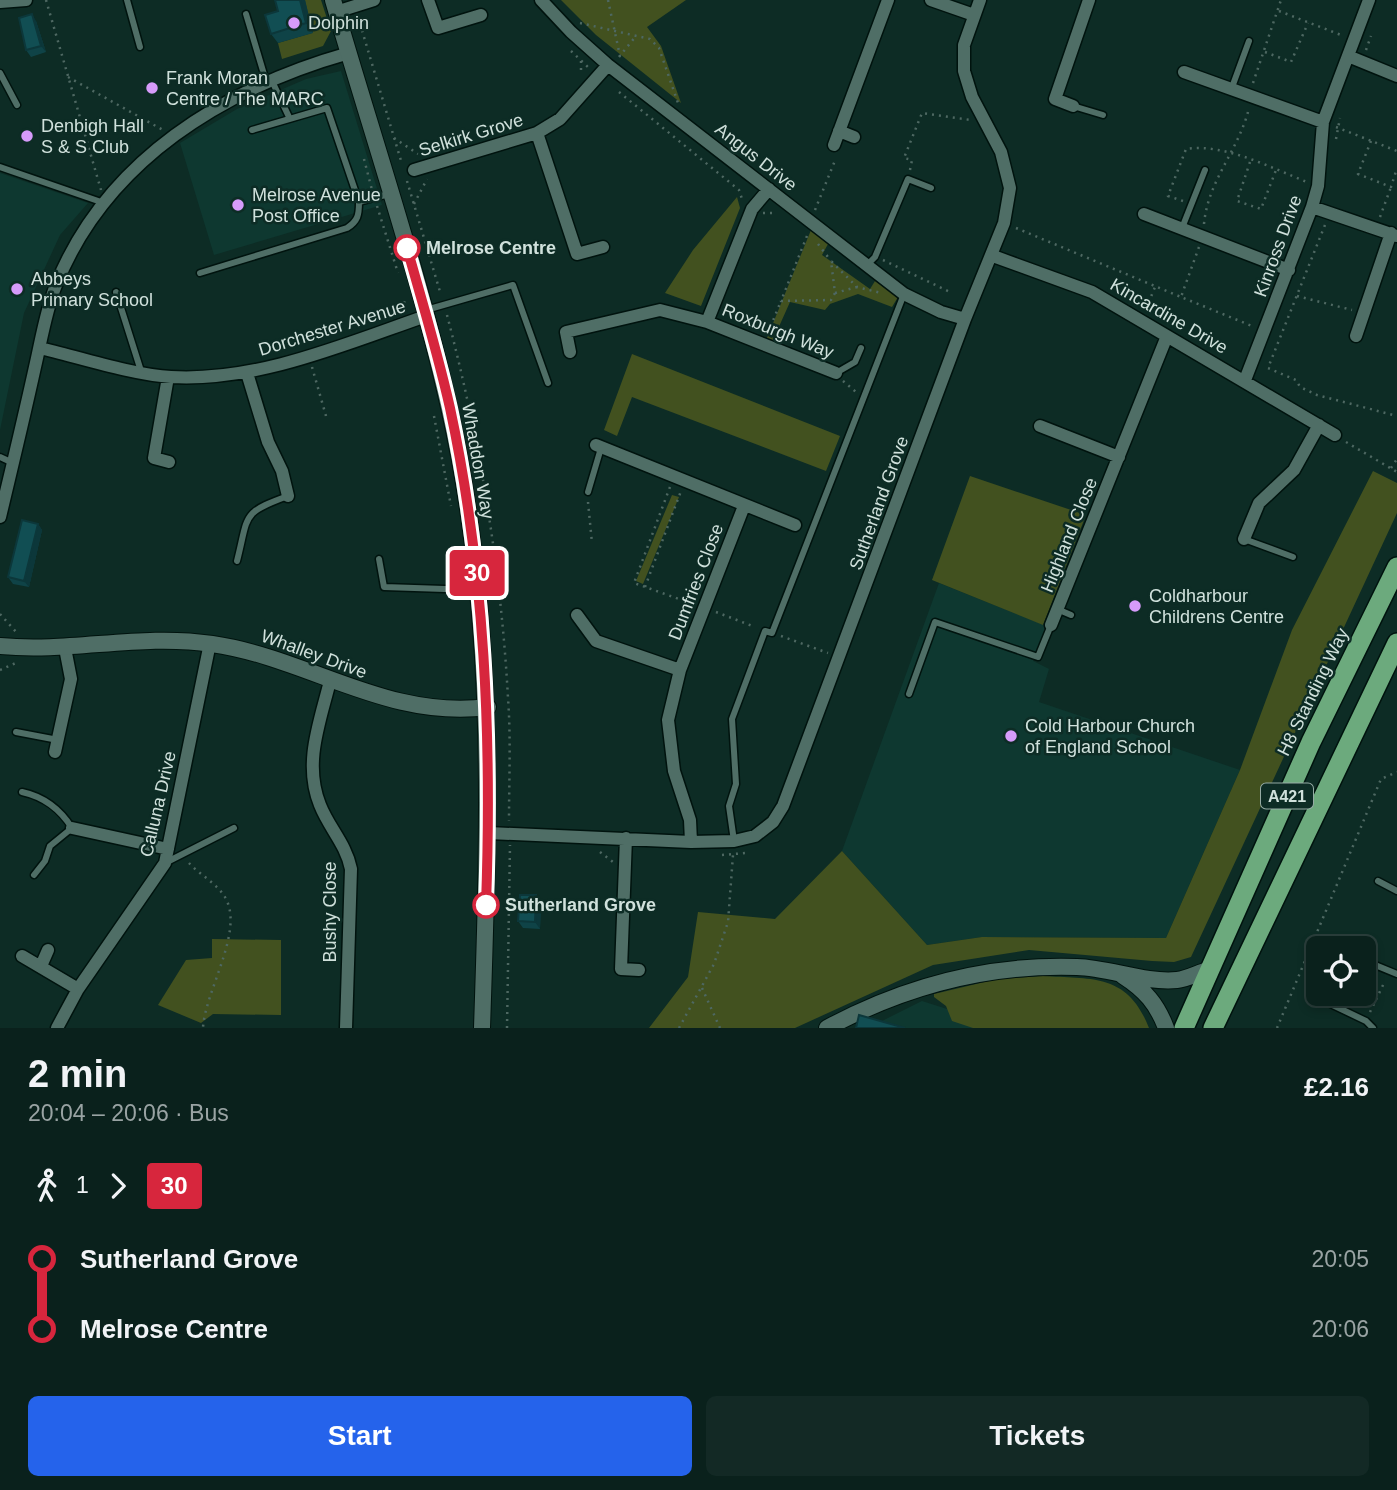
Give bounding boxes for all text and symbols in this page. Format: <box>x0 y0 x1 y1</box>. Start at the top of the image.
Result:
place label: Dolphin <box>308 13 369 33</box>
marker: Dolphin <box>286 15 302 31</box>
place label: Frank Moran Centre / The MARC <box>166 68 324 109</box>
marker: Frank Moran Centre / The MARC <box>144 80 160 96</box>
street label: Selkirk Grove <box>416 110 526 160</box>
place label: Denbigh Hall S & S Club <box>41 116 144 157</box>
street label: Angus Drive <box>711 119 801 195</box>
marker: Denbigh Hall S & S Club <box>19 128 35 144</box>
place label: Melrose Avenue Post Office <box>252 185 381 226</box>
street label: Kinross Drive <box>1250 192 1306 300</box>
marker: Melrose Avenue Post Office <box>230 197 246 213</box>
marker: Melrose Centre <box>394 235 420 261</box>
place label: Melrose Centre <box>426 238 556 258</box>
place label: Abbeys Primary School <box>31 269 153 310</box>
street label: Kincardine Drive <box>1107 274 1231 358</box>
marker: Abbeys Primary School <box>9 281 25 297</box>
street label: Dorchester Avenue <box>256 296 408 360</box>
street label: Roxburgh Way <box>719 300 837 362</box>
street label: Whaddon Way <box>458 401 498 521</box>
street label: Sutherland Grove <box>845 433 913 573</box>
street label: Highland Close <box>1037 475 1101 595</box>
street label: Dumfries Close <box>665 521 727 643</box>
line badge: 30 <box>446 550 508 596</box>
text: 30 <box>464 559 490 586</box>
place label: Coldharbour Childrens Centre <box>1149 586 1284 627</box>
marker: Coldharbour Childrens Centre <box>1127 598 1143 614</box>
street label: H8 Standing Way <box>1273 625 1353 759</box>
street label: Whalley Drive <box>258 626 370 682</box>
place label: Cold Harbour Church of England School <box>1025 716 1195 757</box>
marker: Cold Harbour Church of England School <box>1003 728 1019 744</box>
street label: Calluna Drive <box>136 749 180 859</box>
road number: A421 <box>1261 783 1313 808</box>
street label: Bushy Close <box>320 861 340 963</box>
marker: Sutherland Grove <box>473 892 499 918</box>
place label: Sutherland Grove <box>505 895 656 915</box>
map controls <box>1306 936 1376 1006</box>
button: locate <box>1306 936 1376 1006</box>
text: 2 min <box>28 1053 127 1095</box>
text: £2.16 <box>1304 1072 1369 1102</box>
text: 20:04 – 20:06 · Bus <box>28 1100 229 1126</box>
icon: walk <box>28 1167 66 1205</box>
icon: forward <box>99 1167 137 1205</box>
text: 1 <box>76 1172 89 1198</box>
text: 30 <box>161 1172 188 1199</box>
text: Sutherland Grove <box>80 1244 298 1274</box>
text: 20:05 <box>1311 1246 1369 1272</box>
text: Melrose Centre <box>80 1314 268 1344</box>
text: 20:06 <box>1311 1316 1369 1342</box>
button: Start <box>28 1396 692 1476</box>
button: Tickets <box>706 1396 1369 1476</box>

